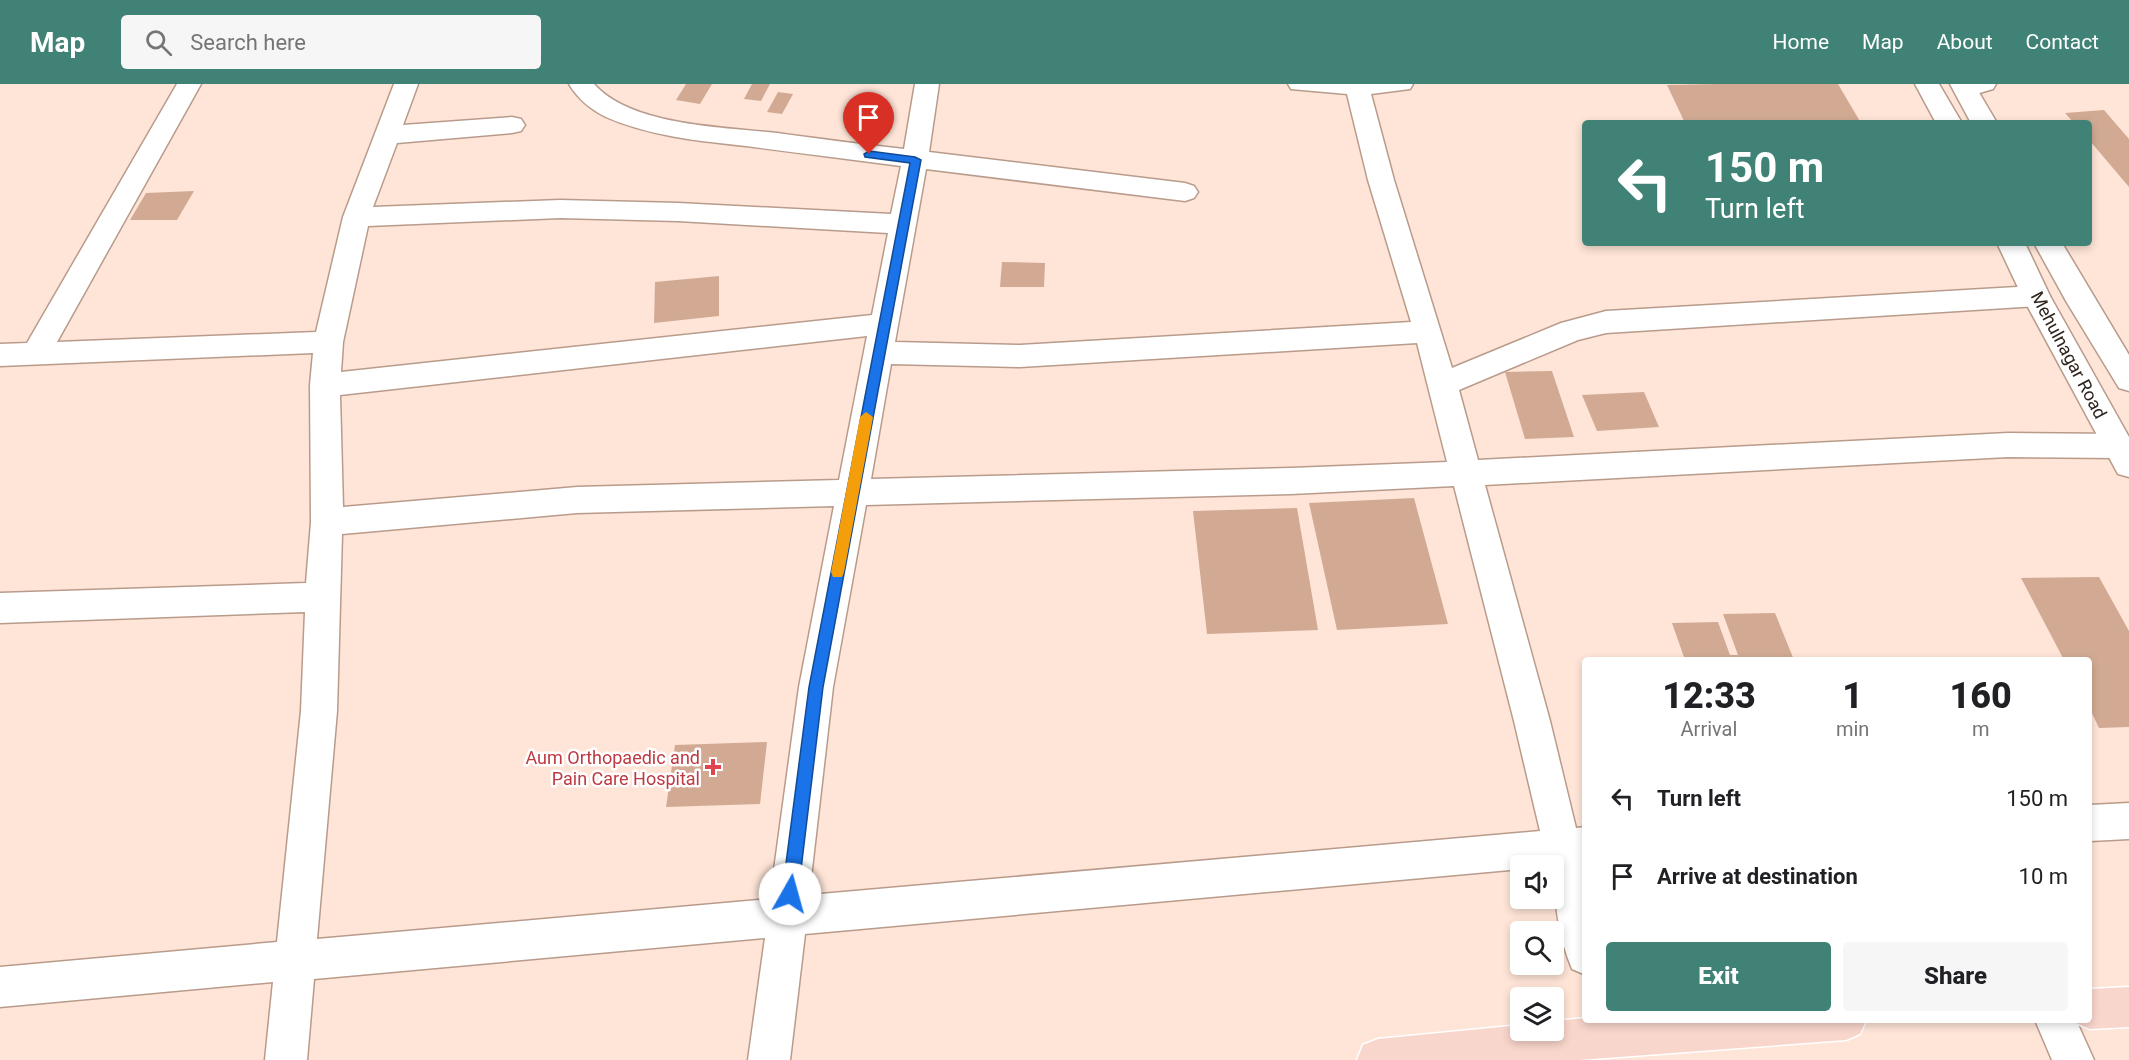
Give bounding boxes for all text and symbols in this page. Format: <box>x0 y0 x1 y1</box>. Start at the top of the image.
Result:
search box <box>121 15 541 69</box>
text: Map <box>30 26 85 59</box>
icon: search <box>142 26 175 59</box>
text: Search here <box>190 30 306 55</box>
text: Home <box>1773 30 1829 54</box>
text: Map <box>1862 30 1904 54</box>
text: About <box>1937 30 1993 54</box>
text: Contact <box>2026 30 2099 54</box>
pin <box>843 92 894 154</box>
icon: arrive <box>852 101 885 134</box>
text: 150 m <box>1705 143 1824 192</box>
icon: left <box>1606 144 1684 222</box>
text: Turn left <box>1705 193 1805 225</box>
street label: Mehulnagar Road <box>2027 288 2111 422</box>
text: 12:33 <box>1662 675 1756 717</box>
text: 1 <box>1842 675 1863 717</box>
text: 160 <box>1950 675 2012 717</box>
text: Arrival <box>1681 717 1737 741</box>
text: min <box>1836 717 1869 741</box>
text: m <box>1972 717 1989 741</box>
place label: Aum Orthopaedic and Pain Care Hospital <box>525 747 700 789</box>
marker: Aum Orthopaedic and Pain Care Hospital <box>704 758 722 776</box>
icon: left <box>1606 782 1639 815</box>
text: Turn left <box>1657 786 1741 811</box>
text: 150 m <box>2006 786 2068 811</box>
map controls <box>1510 855 1564 1041</box>
button: sound <box>1510 855 1564 909</box>
icon: arrive <box>1606 860 1639 893</box>
position arrow <box>758 862 822 926</box>
text: Arrive at destination <box>1657 864 1858 889</box>
text: 10 m <box>2019 864 2068 889</box>
button: search <box>1510 921 1564 975</box>
button: Exit <box>1606 942 1831 1011</box>
button: Share <box>1843 942 2068 1011</box>
button: layers <box>1510 987 1564 1041</box>

